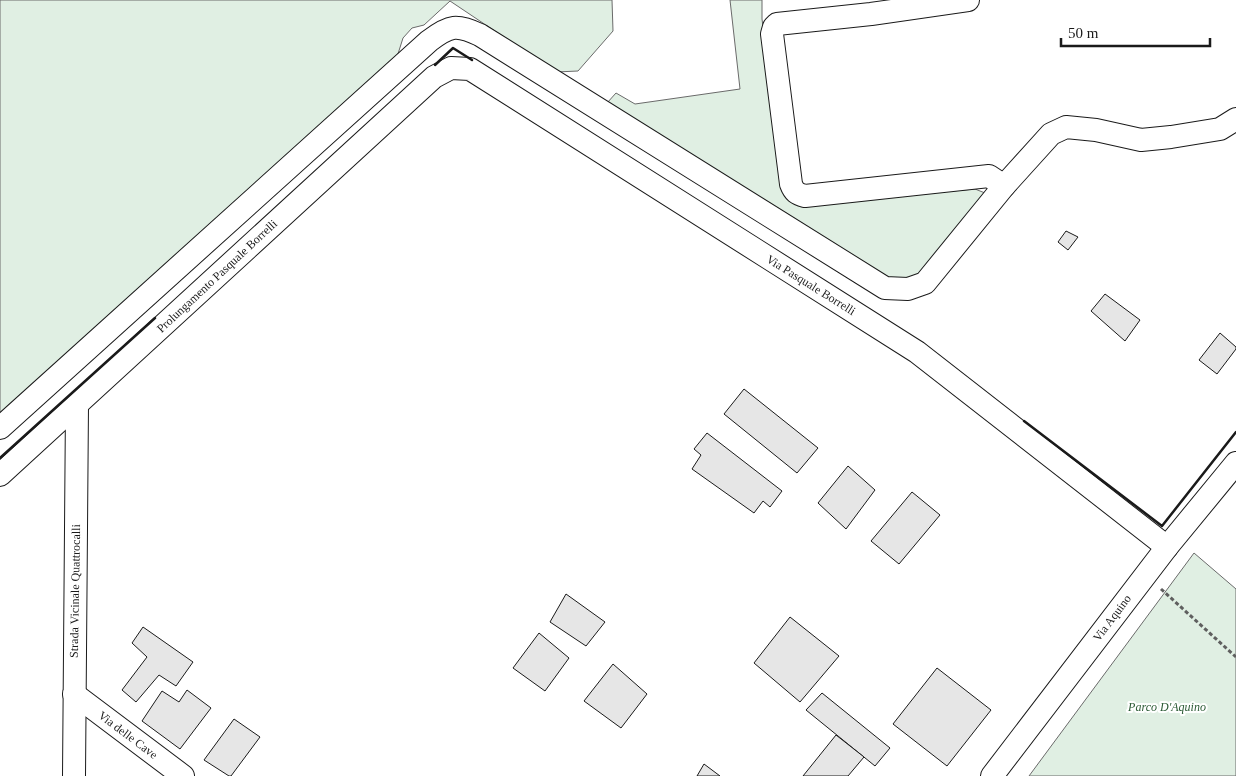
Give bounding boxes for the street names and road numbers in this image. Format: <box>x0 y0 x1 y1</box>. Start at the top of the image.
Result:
street label: Prolungamento Pasquale Borrelli <box>154 216 281 335</box>
street label: Via Pasquale Borrelli <box>764 252 859 318</box>
street label: Strada Vicinale Quattrocalli <box>67 523 83 658</box>
street label: Via Aquino <box>1090 592 1134 644</box>
street label: Via delle Cave <box>96 708 160 762</box>

